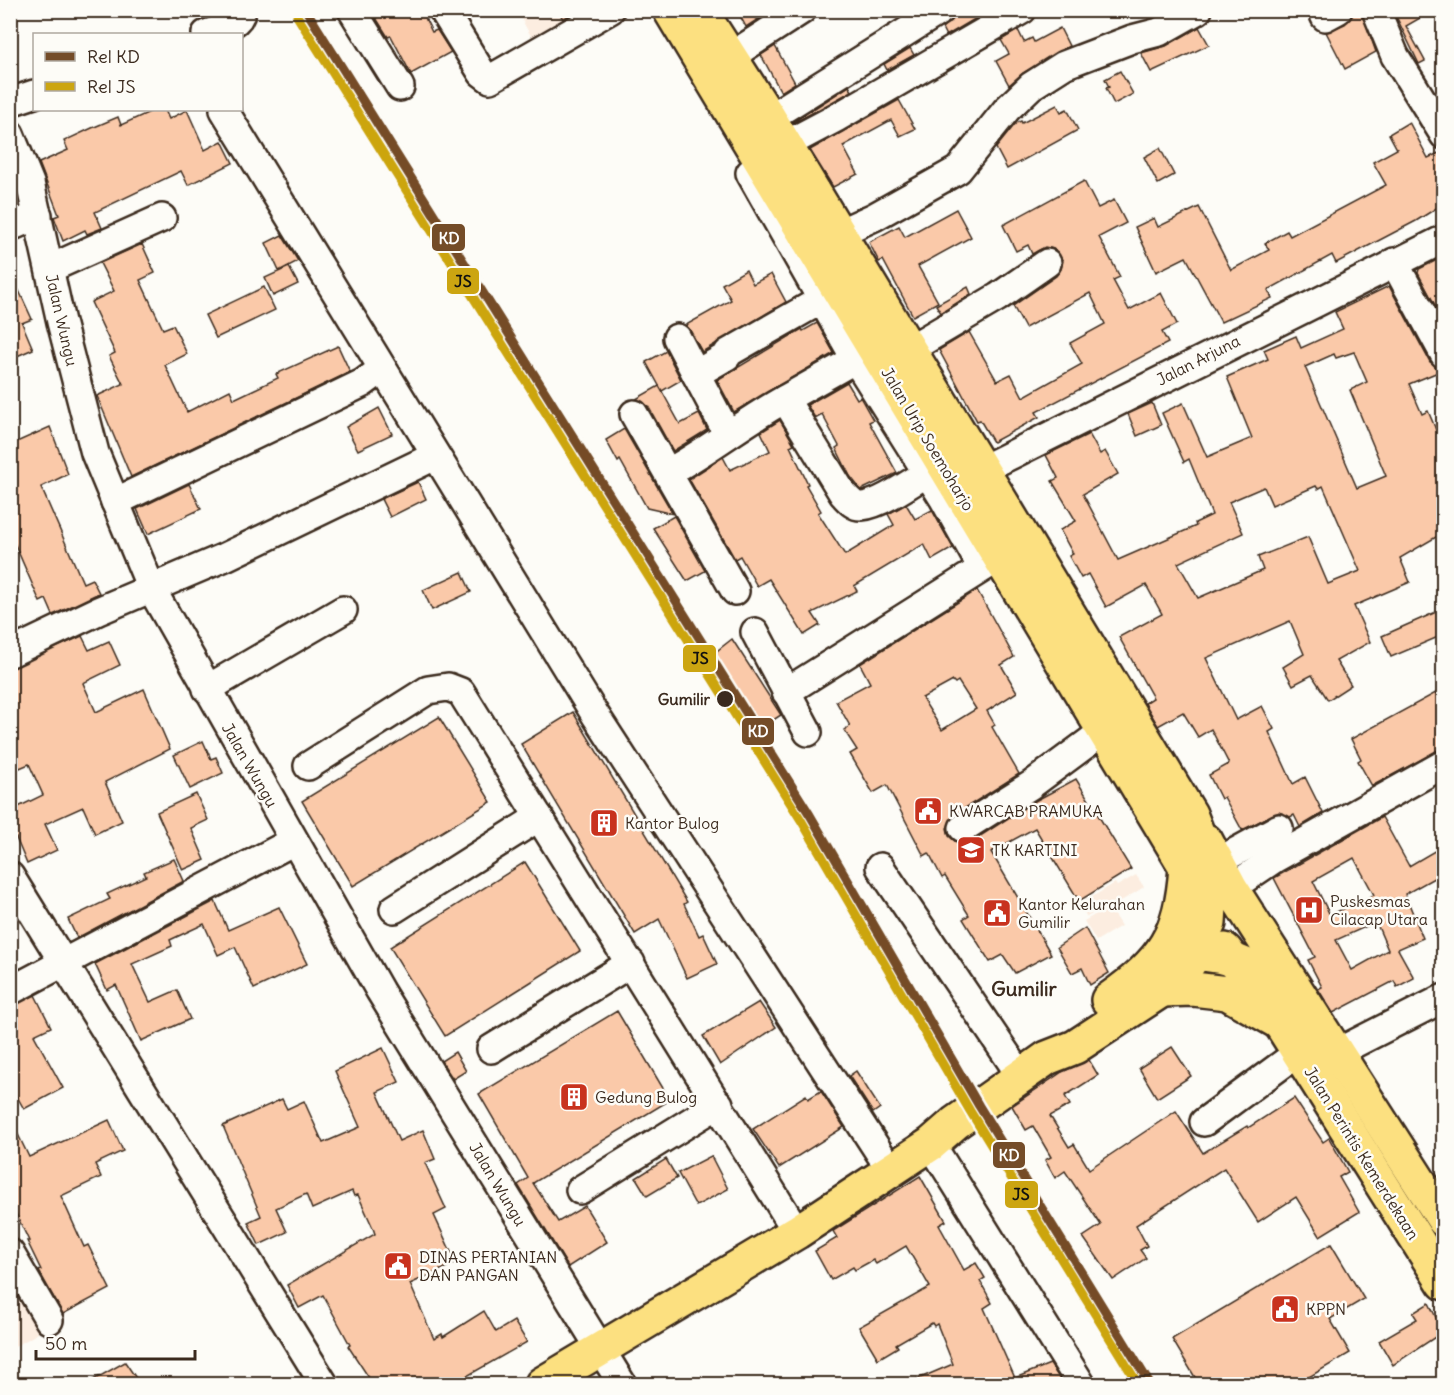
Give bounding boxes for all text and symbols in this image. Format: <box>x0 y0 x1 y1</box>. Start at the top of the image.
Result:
legend <box>33 33 243 111</box>
text: Rel KD <box>87 45 140 68</box>
text: Rel JS <box>87 75 136 98</box>
line badge: KD <box>431 223 466 252</box>
text: KD <box>438 228 460 248</box>
line badge: JS <box>446 267 480 295</box>
text: JS <box>454 271 472 291</box>
street label: Jalan Wungu <box>42 272 82 368</box>
street label: Jalan Arjuna <box>1153 330 1243 390</box>
street label: Jalan Urip Soemoharjo <box>877 364 979 514</box>
line badge: JS <box>682 644 717 673</box>
text: JS <box>691 648 709 668</box>
place label: Gumilir <box>658 689 710 709</box>
marker: Gumilir <box>715 689 735 709</box>
line badge: KD <box>741 717 775 746</box>
street label: Jalan Wungu <box>218 719 282 811</box>
text: KD <box>747 721 769 741</box>
public building icon: KWARCAB PRAMUKA <box>912 795 944 827</box>
place label: KWARCAB PRAMUKA <box>949 801 1103 821</box>
building icon: Kantor Bulog <box>588 807 620 839</box>
place label: Kantor Bulog <box>625 813 719 833</box>
school or university icon: TK KARTINI <box>955 834 987 866</box>
place label: TK KARTINI <box>992 840 1077 860</box>
place label: Puskesmas Cilacap Utara <box>1330 891 1428 929</box>
place label: Kantor Kelurahan Gumilir <box>1018 894 1145 932</box>
hospital icon: Puskesmas Cilacap Utara <box>1293 894 1325 926</box>
public building icon: Kantor Kelurahan Gumilir <box>981 897 1013 929</box>
district label: Gumilir <box>991 976 1057 1001</box>
street label: Jalan Perintis Kemerdekaan <box>1300 1063 1424 1243</box>
building icon: Gedung Bulog <box>558 1081 590 1113</box>
place label: Gedung Bulog <box>595 1087 697 1107</box>
street label: Jalan Wungu <box>465 1139 531 1229</box>
line badge: KD <box>992 1141 1026 1169</box>
text: KD <box>998 1145 1020 1165</box>
line badge: JS <box>1004 1180 1039 1209</box>
text: JS <box>1012 1184 1030 1204</box>
place label: DINAS PERTANIAN DAN PANGAN <box>419 1247 557 1285</box>
public building icon: DINAS PERTANIAN DAN PANGAN <box>382 1250 414 1282</box>
public building icon: KPPN <box>1269 1293 1301 1325</box>
place label: KPPN <box>1306 1299 1346 1319</box>
scale bar <box>36 1323 195 1361</box>
text: 50 m <box>45 1332 87 1355</box>

